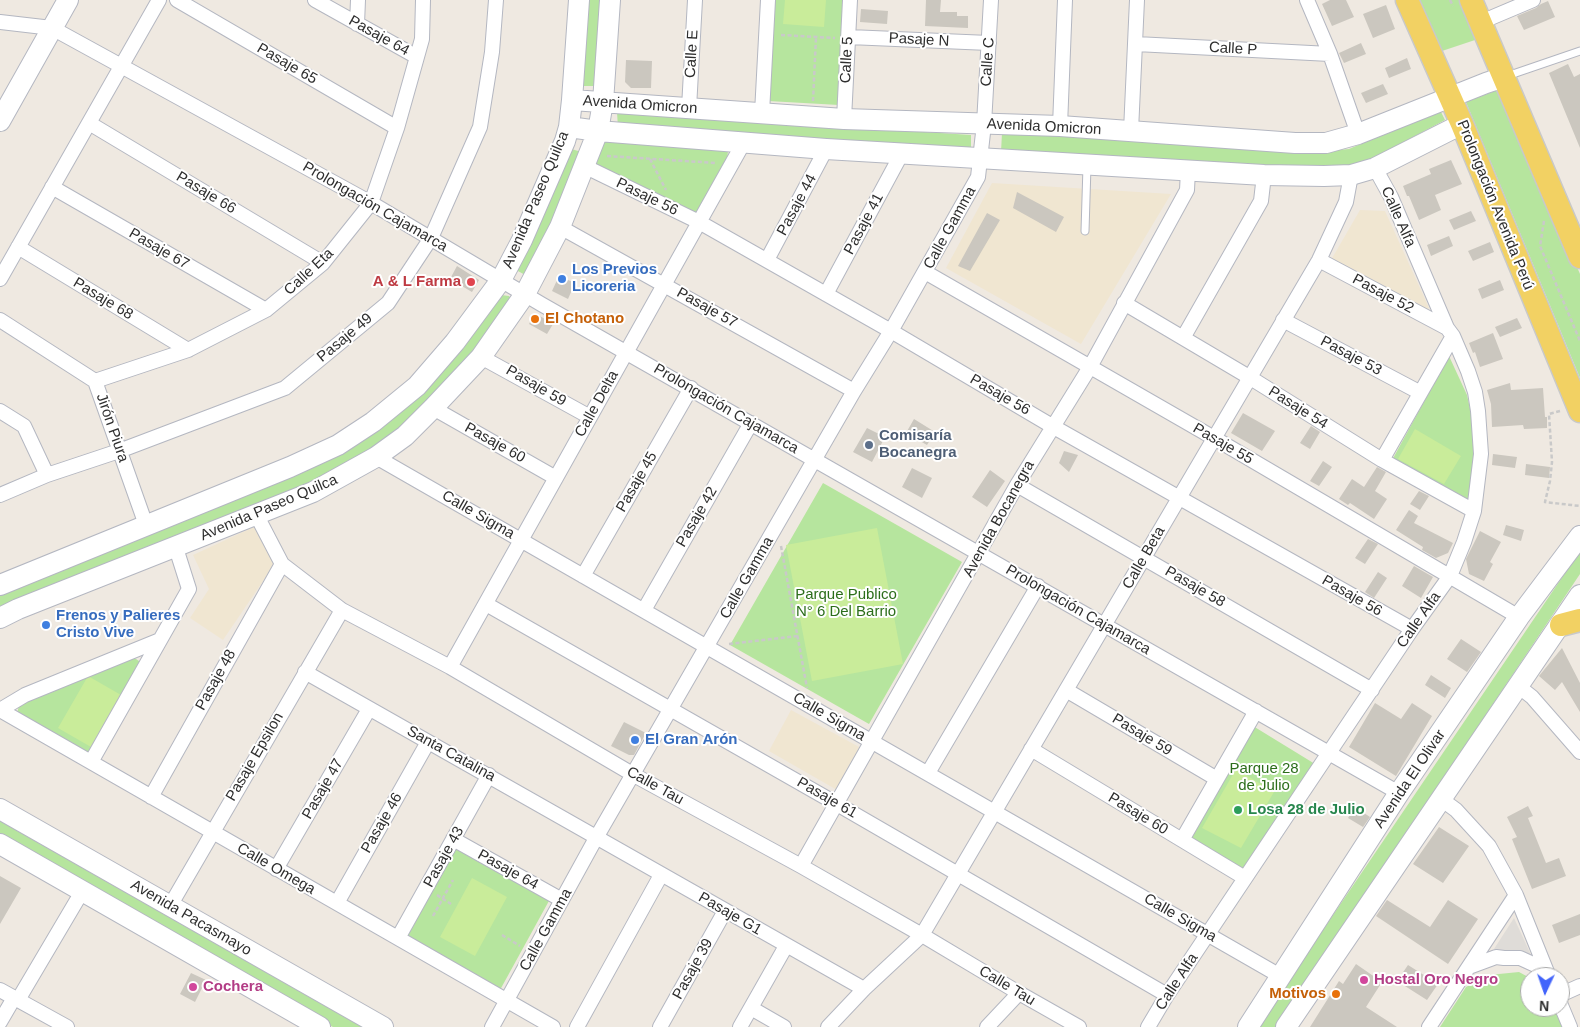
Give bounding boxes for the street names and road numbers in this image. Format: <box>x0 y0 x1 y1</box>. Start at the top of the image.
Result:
street label: Pasaje 64 <box>345 12 413 60</box>
street label: Calle E <box>682 29 702 79</box>
street label: Pasaje N <box>888 29 950 51</box>
street label: Calle 5 <box>837 36 857 84</box>
street label: Calle C <box>977 37 999 87</box>
street label: Calle P <box>1208 39 1258 59</box>
street label: Pasaje 65 <box>254 40 320 88</box>
street label: Avenida Omicron <box>582 92 698 118</box>
street label: Avenida Omicron <box>986 115 1102 139</box>
street label: Prolongación Avenida Perú <box>1453 117 1537 293</box>
street label: Avenida Paseo Quilca <box>499 129 573 271</box>
street label: Prolongación Cajamarca <box>299 158 451 256</box>
street label: Pasaje 66 <box>173 168 239 218</box>
street label: Pasaje 44 <box>773 171 821 239</box>
street label: Pasaje 56 <box>613 174 681 220</box>
street label: Calle Gamma <box>920 184 980 272</box>
street label: Calle Alfa <box>1377 184 1419 250</box>
street label: Pasaje 41 <box>840 190 888 258</box>
street label: Pasaje 67 <box>126 225 192 273</box>
street label: Calle Eta <box>281 245 337 299</box>
street label: Pasaje 52 <box>1349 270 1417 318</box>
street label: Pasaje 68 <box>70 274 136 324</box>
street label: Pasaje 57 <box>673 284 741 332</box>
street label: Pasaje 49 <box>314 310 376 366</box>
street label: Pasaje 53 <box>1317 332 1385 380</box>
street label: Prolongación Cajamarca <box>650 360 802 458</box>
street label: Pasaje 59 <box>503 362 569 410</box>
street label: Calle Delta <box>571 368 623 440</box>
street label: Pasaje 56 <box>967 371 1033 419</box>
street label: Pasaje 54 <box>1265 383 1331 433</box>
street label: Jirón Piura <box>92 391 132 465</box>
street label: Pasaje 60 <box>461 419 529 467</box>
street label: Pasaje 55 <box>1190 420 1256 468</box>
street label: Pasaje 45 <box>613 449 661 515</box>
street label: Avenida Bocanegra <box>959 457 1039 581</box>
street label: Avenida Paseo Quilca <box>198 471 340 545</box>
street label: Pasaje 42 <box>673 484 721 550</box>
street label: Calle Sigma <box>438 487 518 543</box>
street label: Calle Beta <box>1119 524 1169 592</box>
street label: Calle Gamma <box>716 534 778 622</box>
street label: Prolongación Cajamarca <box>1002 561 1154 659</box>
street label: Pasaje 58 <box>1162 563 1228 611</box>
street label: Pasaje 56 <box>1319 572 1385 620</box>
street label: Calle Alfa <box>1393 589 1445 651</box>
street label: Pasaje 48 <box>192 646 240 714</box>
street label: Calle Sigma <box>789 689 869 745</box>
street label: Pasaje Epsilon <box>222 710 288 804</box>
street label: Pasaje 59 <box>1109 710 1175 760</box>
street label: Santa Catalina <box>404 722 498 786</box>
street label: Avenida El Olivar <box>1370 726 1450 832</box>
street label: Pasaje 47 <box>299 756 347 822</box>
street label: Calle Tau <box>623 763 687 809</box>
street label: Pasaje 61 <box>794 774 860 822</box>
street label: Pasaje 60 <box>1105 789 1171 839</box>
street label: Pasaje 46 <box>358 790 406 856</box>
street label: Pasaje 43 <box>420 823 468 891</box>
street label: Calle Omega <box>234 839 318 899</box>
street label: Pasaje 64 <box>474 846 542 894</box>
street label: Avenida Pacasmayo <box>127 876 255 960</box>
street label: Calle Gamma <box>516 886 576 974</box>
street label: Pasaje G1 <box>695 889 765 939</box>
street label: Calle Sigma <box>1140 890 1220 946</box>
street label: Pasaje 39 <box>669 935 717 1003</box>
street label: Calle Alfa <box>1152 950 1202 1014</box>
street label: Calle Tau <box>976 962 1038 1010</box>

